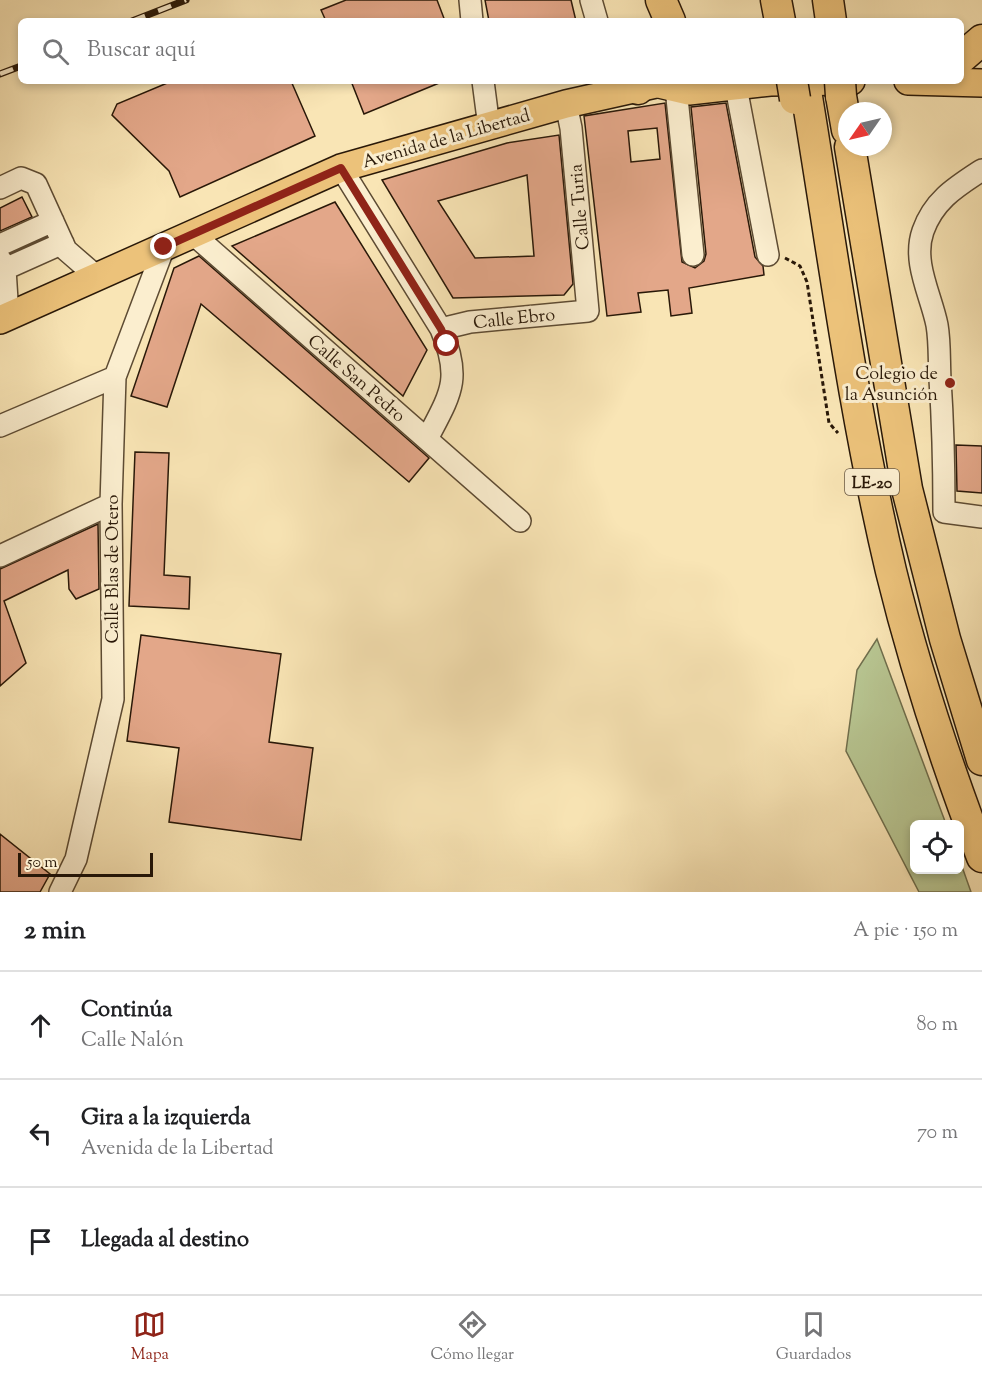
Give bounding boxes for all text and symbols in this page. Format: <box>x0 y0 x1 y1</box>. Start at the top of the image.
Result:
search box <box>18 18 964 84</box>
icon: search <box>39 35 72 68</box>
text: Buscar aquí <box>87 35 196 67</box>
north arrow <box>838 102 892 156</box>
street label: Avenida de la Libertad <box>360 104 533 176</box>
street label: Calle Turia <box>564 163 598 251</box>
route end <box>150 233 176 259</box>
street label: Calle Ebro <box>472 303 557 337</box>
street label: Calle San Pedro <box>301 330 411 430</box>
route start <box>433 330 459 356</box>
place label: Colegio de la Asunción <box>845 362 938 409</box>
marker: Colegio de la Asunción <box>943 376 957 390</box>
road number: LE-20 <box>845 469 899 495</box>
street label: Calle Blas de Otero <box>101 494 127 643</box>
map controls <box>910 820 964 874</box>
button: locate <box>910 820 964 874</box>
scale bar <box>18 850 153 878</box>
text: 50 m <box>27 852 58 875</box>
text: 2 min <box>24 913 86 950</box>
text: A pie · 150 m <box>853 917 958 946</box>
text: Continúa <box>81 995 172 1027</box>
icon: ahead <box>24 1009 57 1042</box>
text: 80 m <box>917 1011 958 1040</box>
text: Calle Nalón <box>81 1027 184 1056</box>
text: Gira a la izquierda <box>81 1103 251 1135</box>
icon: left <box>24 1117 57 1150</box>
text: 70 m <box>917 1119 958 1148</box>
text: Avenida de la Libertad <box>81 1135 274 1164</box>
icon: arrive <box>24 1225 57 1258</box>
text: Llegada al destino <box>81 1225 249 1257</box>
tab: Mapa <box>131 1308 169 1367</box>
tab: Cómo llegar <box>430 1308 514 1367</box>
tab: Guardados <box>776 1308 851 1367</box>

